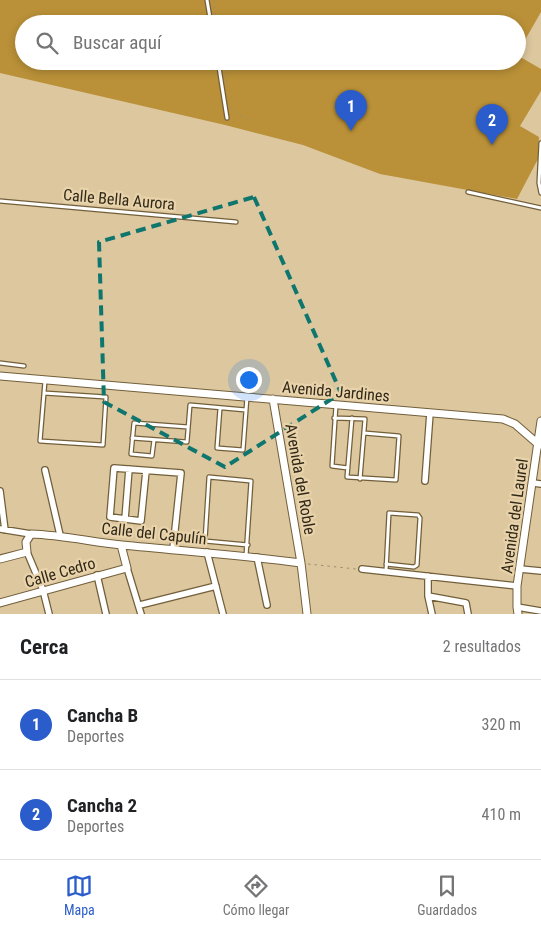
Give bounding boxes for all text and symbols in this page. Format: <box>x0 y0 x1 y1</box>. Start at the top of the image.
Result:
search box <box>15 15 526 70</box>
icon: search <box>33 29 61 57</box>
text: Buscar aquí <box>73 31 162 54</box>
pin: 1 <box>335 90 367 131</box>
pin: 2 <box>476 104 508 145</box>
street label: Calle Bella Aurora <box>62 185 176 214</box>
your location <box>236 367 262 393</box>
street label: Avenida Jardines <box>281 377 391 406</box>
street label: Avenida del Roble <box>281 422 320 536</box>
street label: Avenida del Laurel <box>497 458 532 575</box>
street label: Calle del Capulín <box>100 519 207 548</box>
street label: Calle Cedro <box>23 553 98 592</box>
text: Cerca <box>20 635 68 659</box>
text: 2 resultados <box>443 637 521 656</box>
text: Cancha B <box>67 704 138 727</box>
text: 1 <box>32 715 40 734</box>
text: 320 m <box>482 715 521 734</box>
text: Deportes <box>67 727 124 746</box>
text: Cancha 2 <box>67 794 137 817</box>
text: 2 <box>32 805 40 824</box>
text: 410 m <box>482 805 521 824</box>
text: Deportes <box>67 817 124 836</box>
tab: Mapa <box>64 872 95 918</box>
tab: Cómo llegar <box>223 872 289 918</box>
tab: Guardados <box>417 872 477 918</box>

